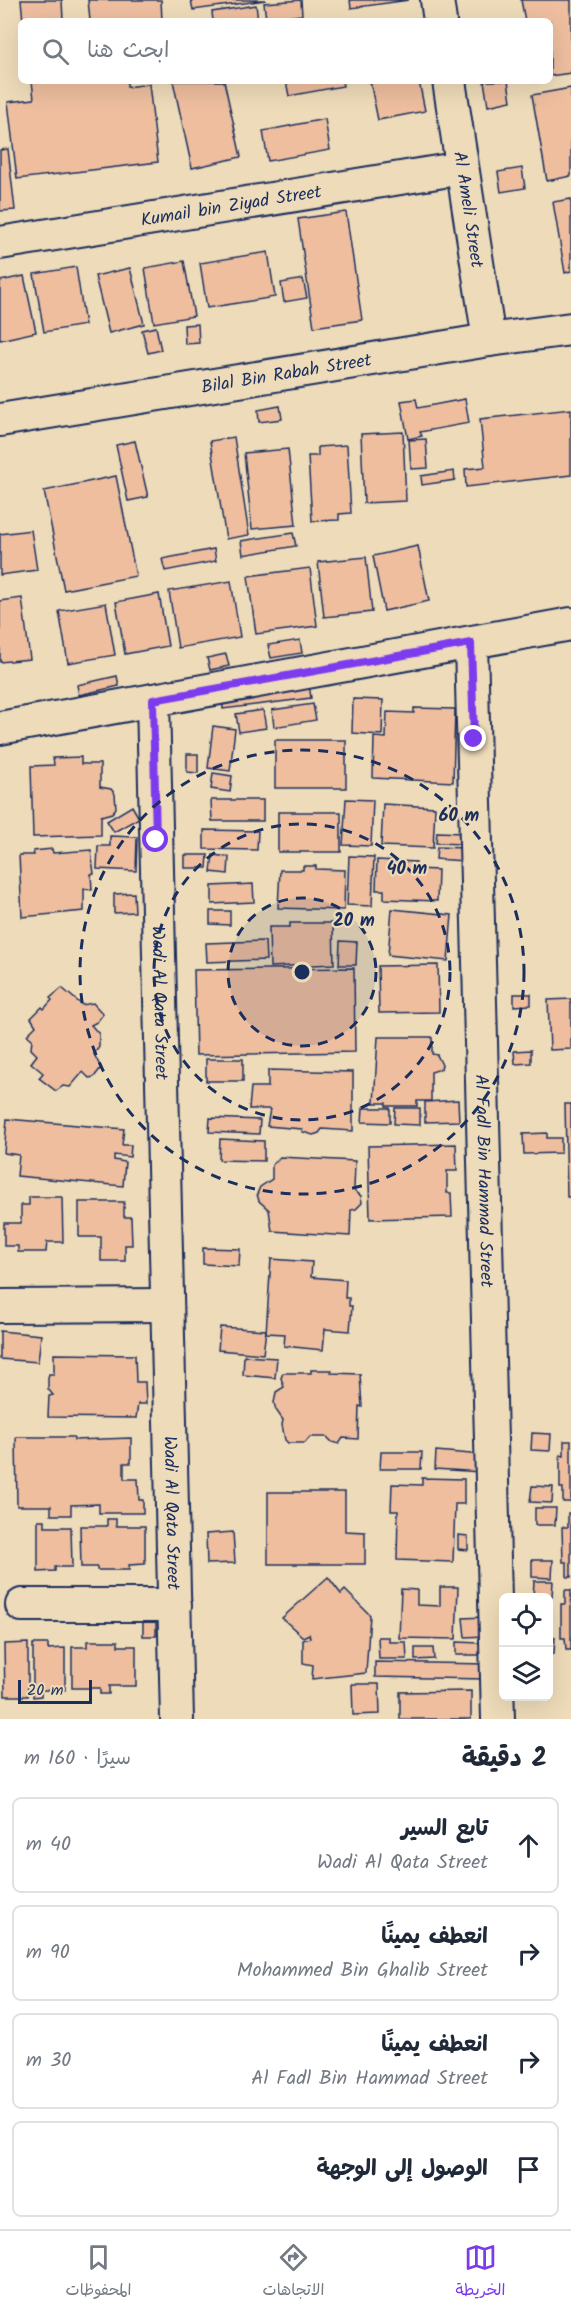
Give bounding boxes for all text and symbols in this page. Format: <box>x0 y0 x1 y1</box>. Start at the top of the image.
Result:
search box <box>18 18 553 84</box>
text: ابحث هنا <box>87 34 169 69</box>
icon: search <box>39 35 72 68</box>
street label: Al Ameli Street <box>444 149 491 271</box>
street label: Kumail bin Ziyad Street <box>139 178 325 236</box>
street label: Bilal Bin Rabah Street <box>199 346 375 403</box>
route end <box>460 725 486 751</box>
text: 60 m <box>439 802 480 831</box>
route start <box>142 826 168 852</box>
text: 40 m <box>387 855 428 884</box>
text: 20 m <box>333 907 375 936</box>
street label: Wadi Al Qata Street <box>142 926 175 1081</box>
centre of rings <box>292 962 312 982</box>
street label: Al Fadl Bin Hammad Street <box>466 1074 500 1289</box>
street label: Wadi Al Qata Street <box>154 1436 187 1591</box>
map controls <box>499 1593 553 1701</box>
button: locate <box>499 1593 553 1647</box>
button: layers <box>499 1647 553 1701</box>
scale bar <box>18 1677 92 1704</box>
text: 20 m <box>27 1678 63 1703</box>
text: 2 دقيقة <box>462 1738 547 1780</box>
text: سيرًا · 160 m <box>24 1743 131 1775</box>
text: تابع السير <box>401 1812 488 1847</box>
text: 40 m <box>26 1829 71 1861</box>
icon: ahead <box>512 1829 545 1862</box>
text: Wadi Al Qata Street <box>317 1847 488 1879</box>
text: انعطف يمينًا <box>381 1920 488 1955</box>
text: 90 m <box>26 1937 70 1969</box>
icon: right <box>512 1937 545 1970</box>
text: Mohammed Bin Ghalib Street <box>237 1955 488 1987</box>
text: انعطف يمينًا <box>381 2028 488 2063</box>
text: 30 m <box>26 2045 71 2077</box>
icon: right <box>512 2045 545 2078</box>
text: Al Fadl Bin Hammad Street <box>251 2063 488 2095</box>
text: الوصول إلى الوجهة <box>316 2152 488 2187</box>
icon: arrive <box>512 2153 545 2186</box>
tab: المحفوظات <box>66 2241 131 2304</box>
tab: الاتجاهات <box>263 2241 324 2304</box>
tab: الخريطة <box>456 2241 505 2304</box>

